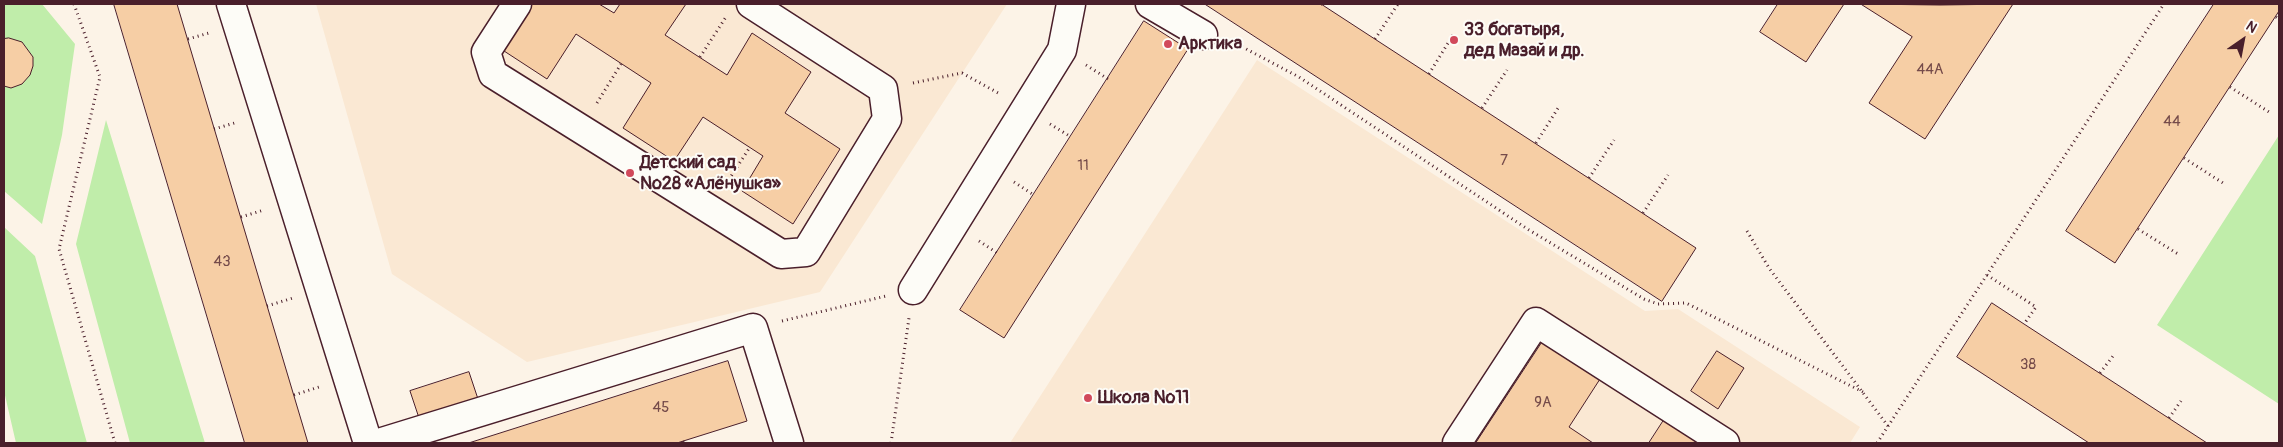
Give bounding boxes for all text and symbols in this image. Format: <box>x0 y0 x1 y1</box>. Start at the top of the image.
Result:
north arrow <box>2218 15 2268 65</box>
text: N <box>2243 17 2260 37</box>
place label: 33 богатыря, дед Мазай и др. <box>1464 19 1584 62</box>
place label: Арктика <box>1178 33 1242 55</box>
marker: 33 богатыря, дед Мазай и др. <box>1448 34 1460 46</box>
marker: Арктика <box>1162 38 1174 50</box>
house number: 44А <box>1916 61 1944 79</box>
house number: 44 <box>2163 113 2181 131</box>
place label: Детский сад №28 «Алёнушка» <box>640 152 781 194</box>
house number: 7 <box>1500 152 1508 170</box>
house number: 11 <box>1077 157 1089 175</box>
marker: Детский сад №28 «Алёнушка» <box>624 167 636 179</box>
house number: 43 <box>213 253 231 271</box>
house number: 38 <box>2020 356 2036 374</box>
place label: Школа №11 <box>1098 387 1189 409</box>
marker: Школа №11 <box>1082 392 1094 404</box>
house number: 9А <box>1534 394 1552 412</box>
house number: 45 <box>653 399 669 417</box>

